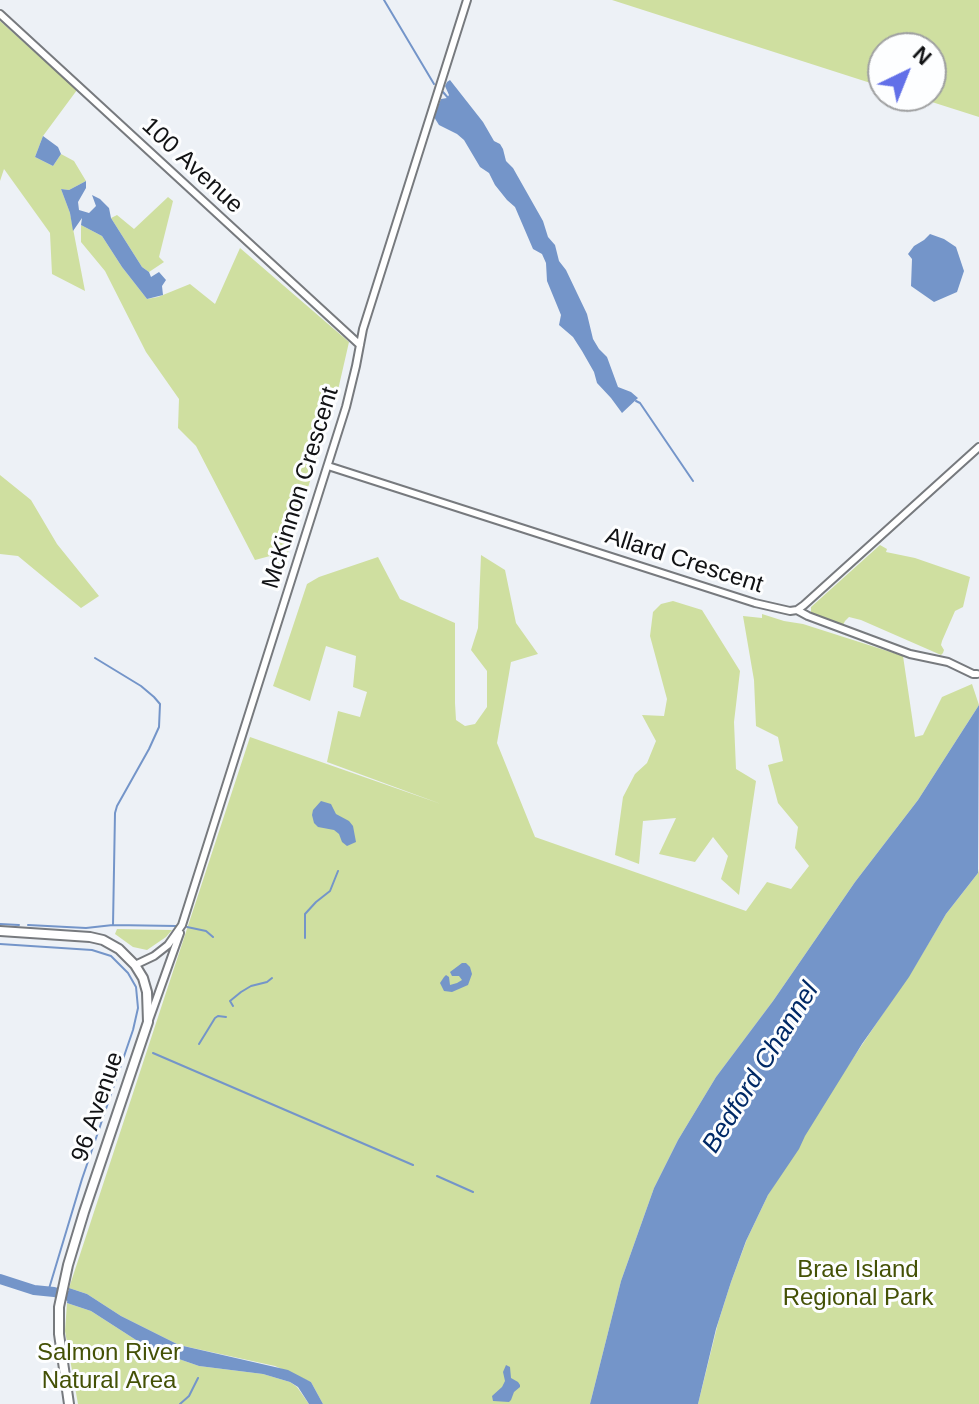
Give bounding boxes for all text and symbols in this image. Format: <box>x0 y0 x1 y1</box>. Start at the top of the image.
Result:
north arrow <box>867 32 947 112</box>
text: N <box>908 41 937 70</box>
street label: 100 Avenue <box>135 112 249 220</box>
street label: McKinnon Crescent <box>257 384 345 592</box>
street label: Allard Crescent <box>602 522 766 600</box>
water label: Bedford Channel <box>696 977 826 1159</box>
street label: 96 Avenue <box>66 1048 130 1166</box>
park label: Brae Island Regional Park <box>783 1256 933 1312</box>
park label: Salmon River Natural Area <box>37 1339 181 1395</box>

